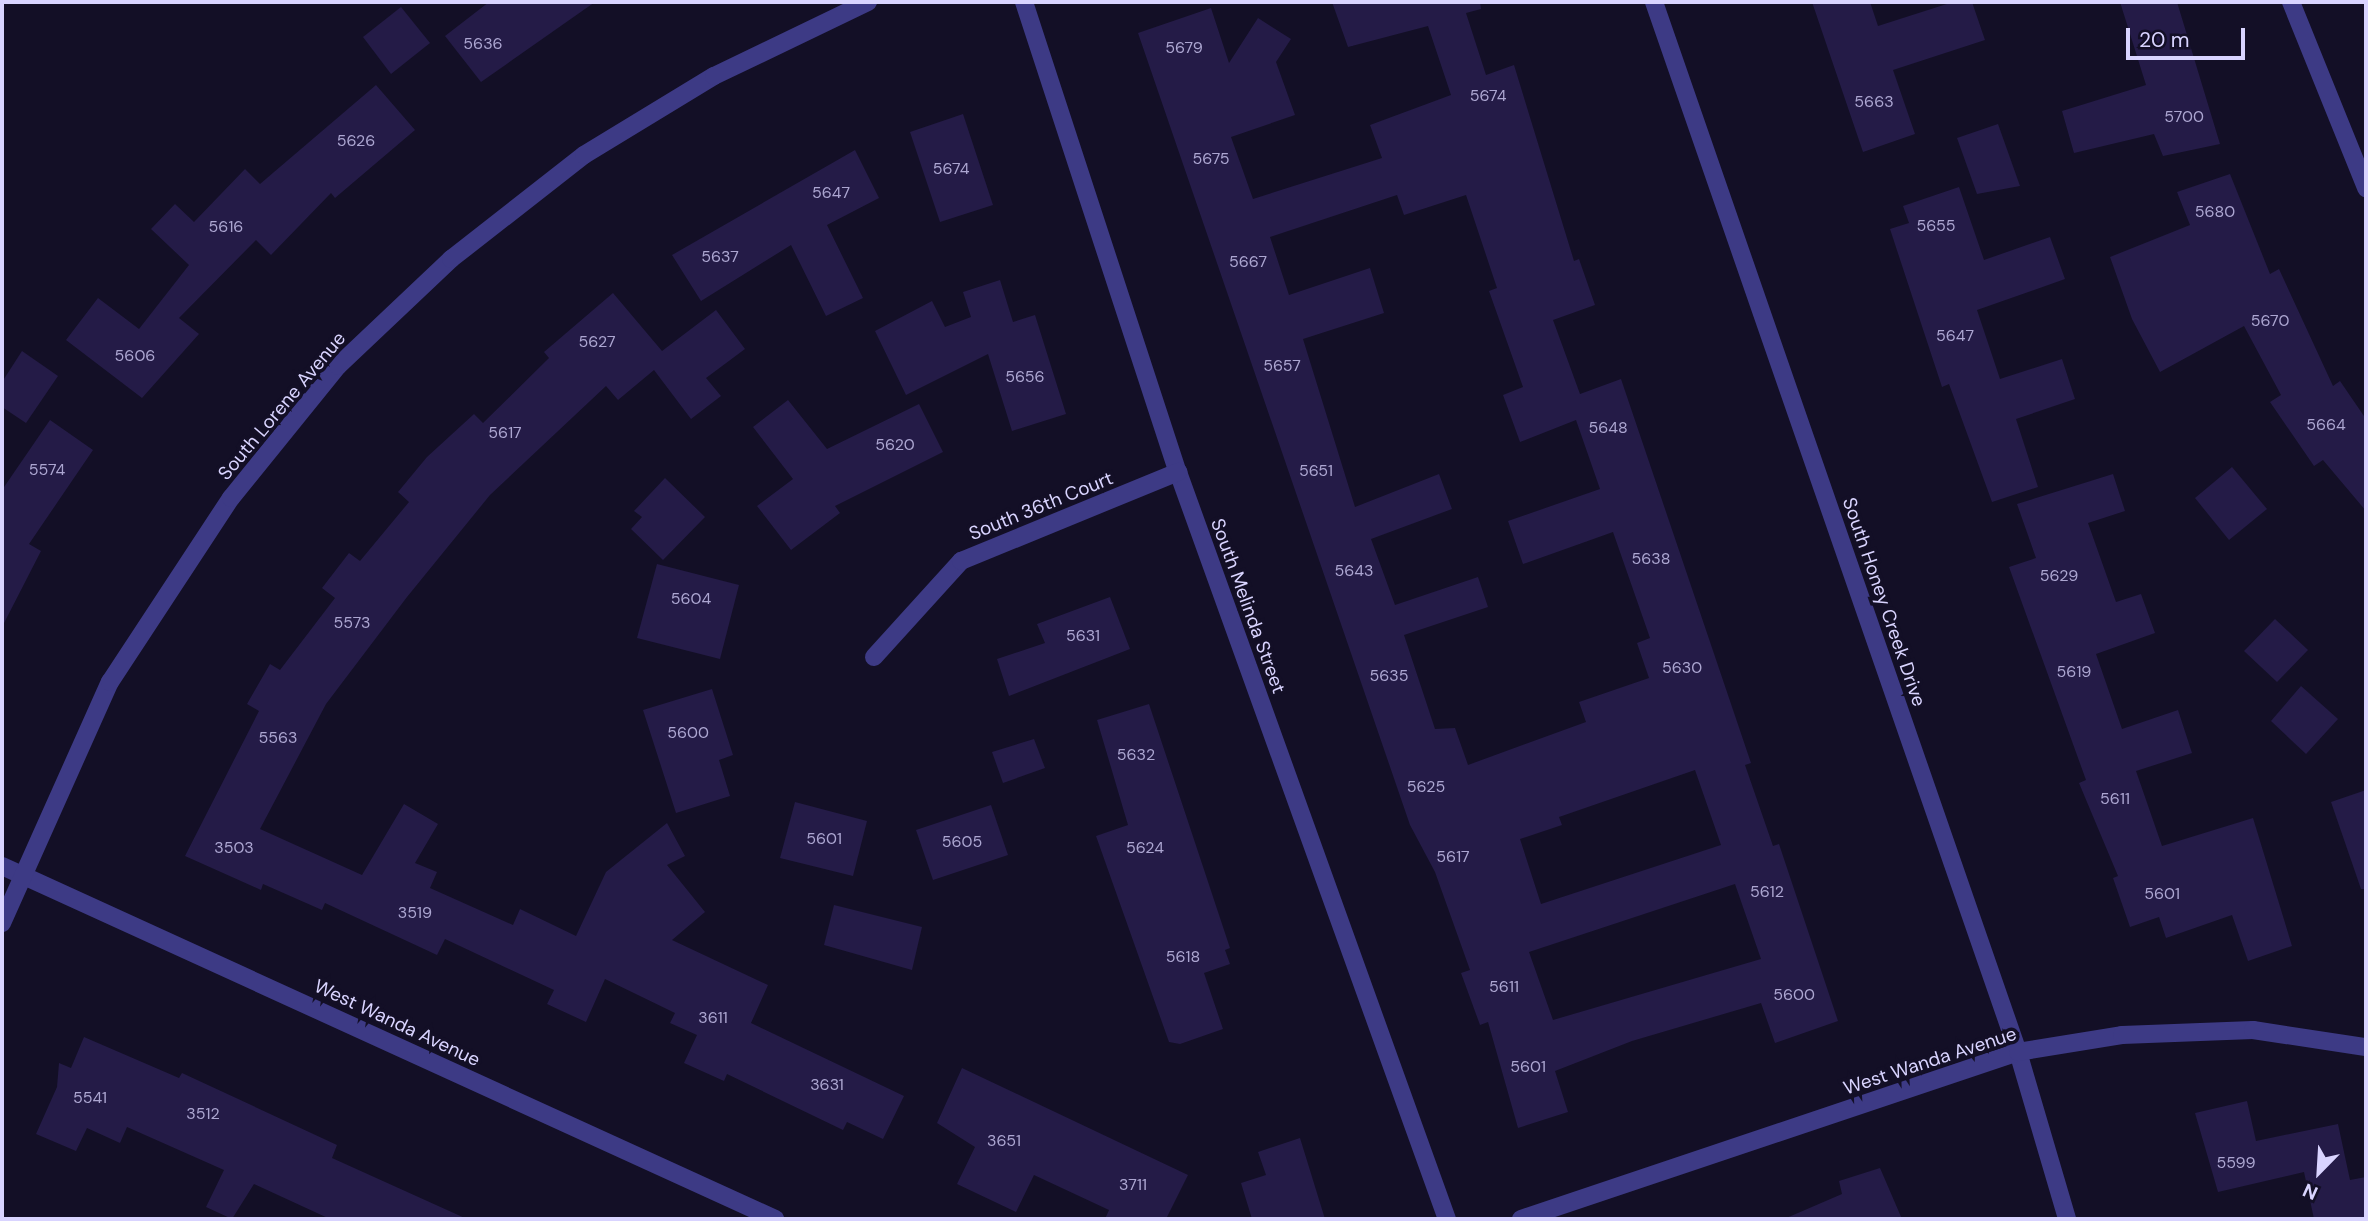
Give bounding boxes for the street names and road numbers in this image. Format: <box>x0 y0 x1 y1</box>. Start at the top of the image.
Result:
street label: South Lorene Avenue <box>213 327 351 485</box>
street label: South 36th Court <box>966 467 1116 545</box>
street label: South Honey Creek Drive <box>1838 495 1930 709</box>
street label: South Melinda Street <box>1206 516 1290 696</box>
street label: West Wanda Avenue <box>310 975 484 1071</box>
street label: West Wanda Avenue <box>1841 1022 2019 1100</box>

